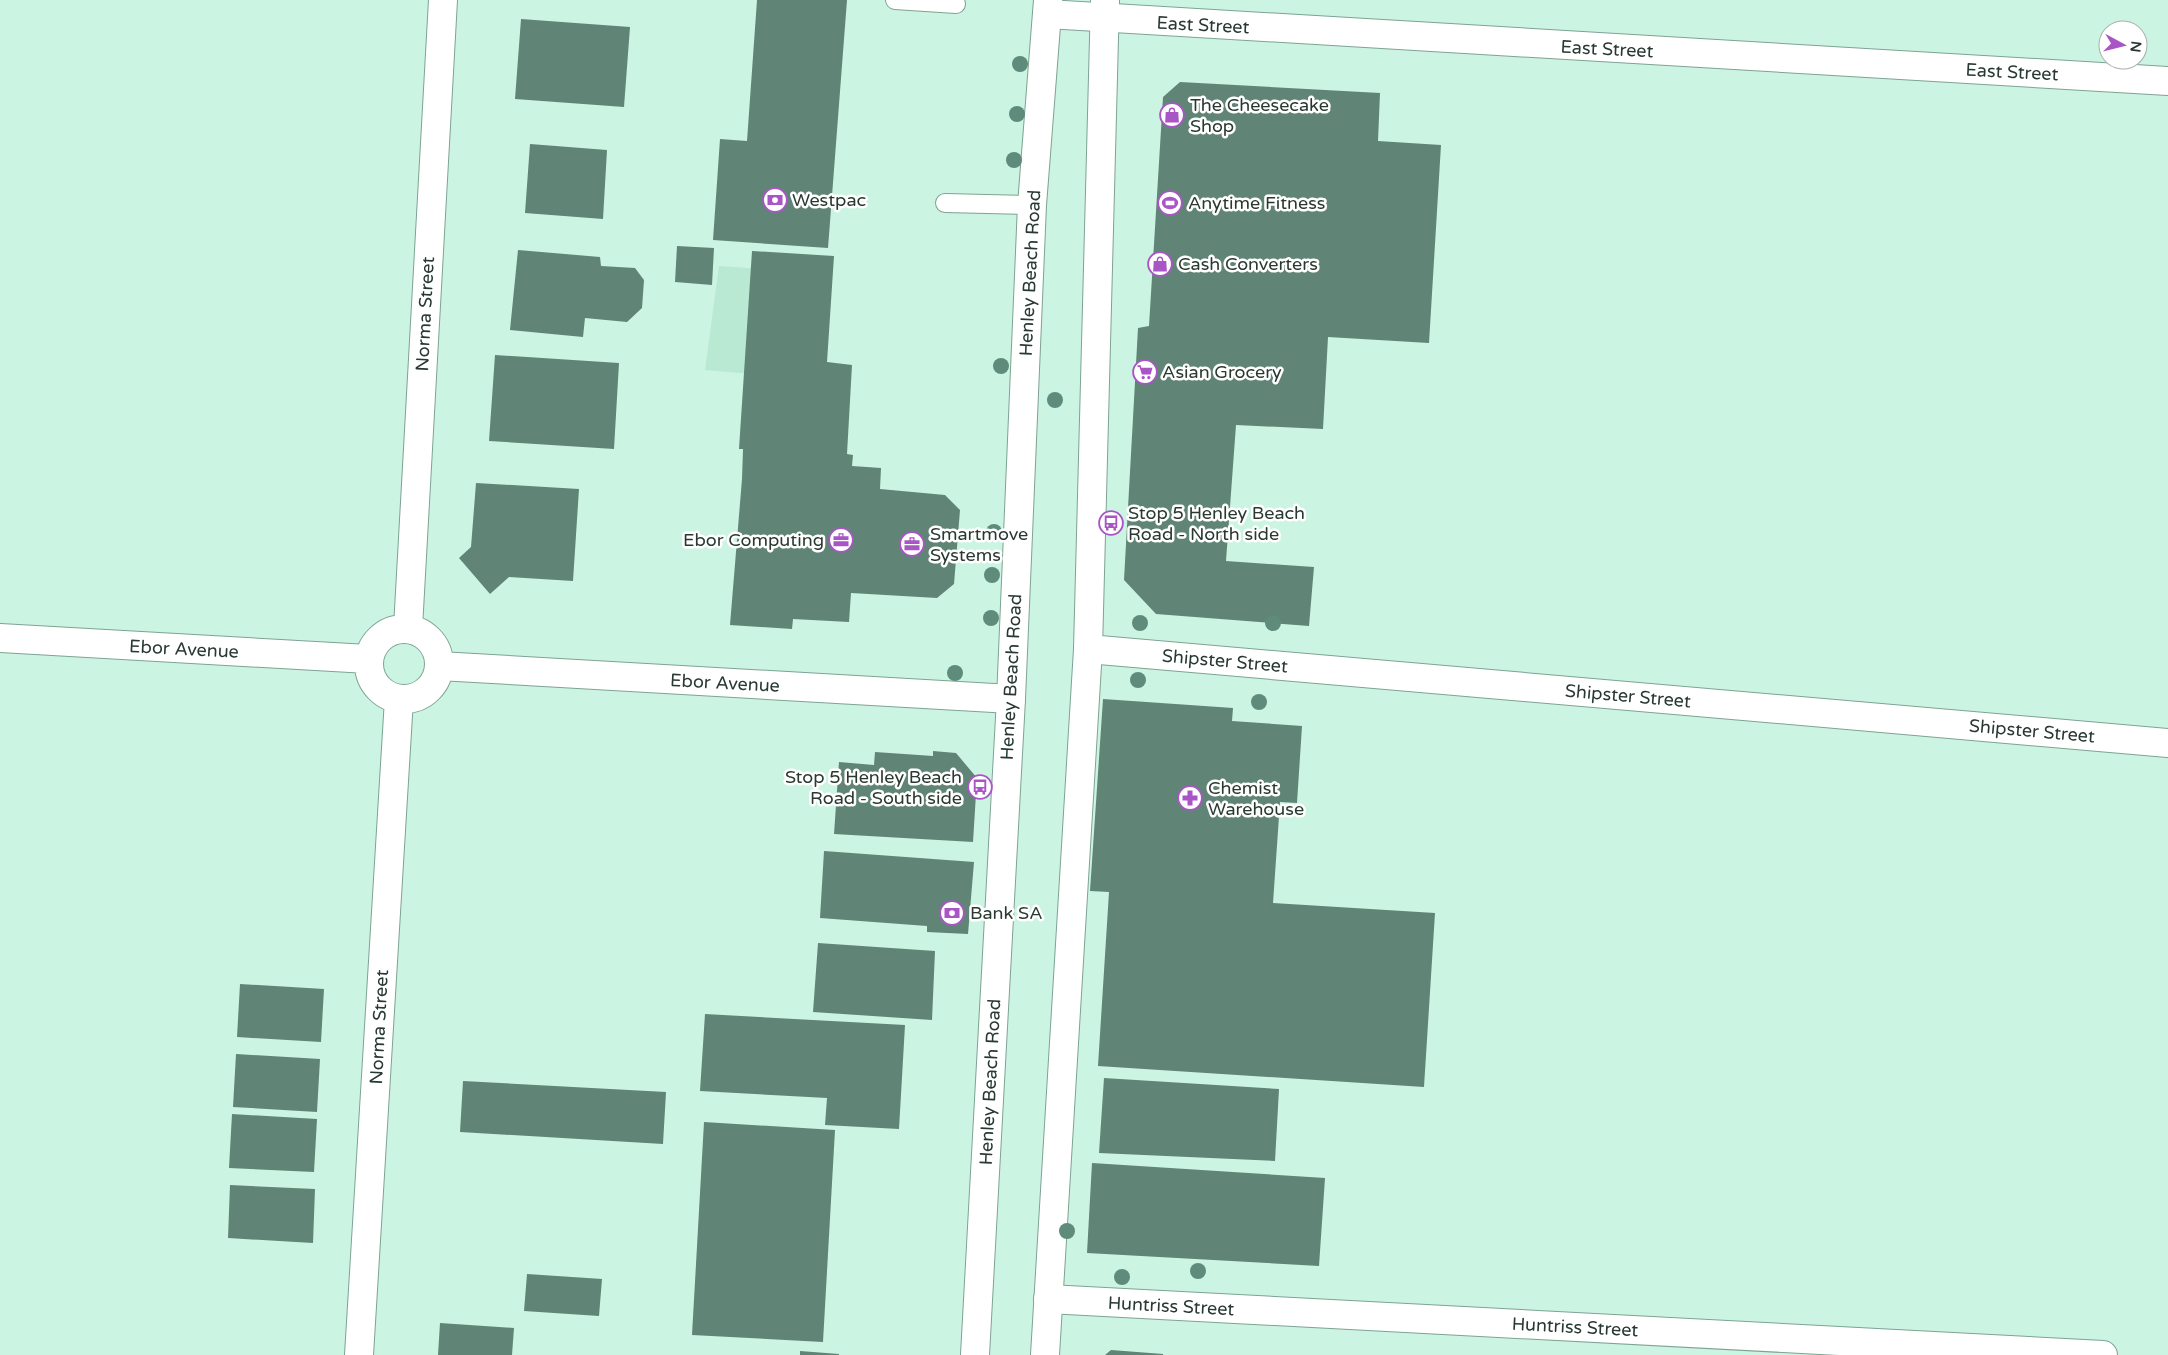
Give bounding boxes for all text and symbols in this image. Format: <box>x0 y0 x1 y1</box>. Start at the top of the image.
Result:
street label: East Street <box>1156 12 1250 38</box>
north arrow <box>2098 20 2148 70</box>
street label: East Street <box>1560 36 1654 62</box>
text: N <box>2126 40 2145 53</box>
street label: East Street <box>1965 59 2059 85</box>
place label: The Cheesecake Shop <box>1190 94 1329 137</box>
shop icon: The Cheesecake Shop <box>1159 102 1185 128</box>
bank icon: Westpac <box>762 187 788 213</box>
place label: Westpac <box>792 189 866 211</box>
street label: Henley Beach Road <box>1015 189 1045 357</box>
sports icon: Anytime Fitness <box>1157 190 1183 216</box>
place label: Anytime Fitness <box>1188 192 1325 214</box>
shop icon: Cash Converters <box>1147 251 1173 277</box>
place label: Cash Converters <box>1178 253 1318 275</box>
street label: Norma Street <box>411 256 439 372</box>
supermarket icon: Asian Grocery <box>1132 359 1158 385</box>
place label: Asian Grocery <box>1162 361 1282 383</box>
place label: Stop 5 Henley Beach Road - North side <box>1128 502 1305 545</box>
bus stop icon: Stop 5 Henley Beach Road - North side <box>1098 510 1124 536</box>
place label: Smartmove Systems <box>930 523 1028 566</box>
office icon: Ebor Computing <box>828 527 854 553</box>
place label: Ebor Computing <box>683 529 824 551</box>
office icon: Smartmove Systems <box>899 531 925 557</box>
street label: Henley Beach Road <box>996 593 1026 761</box>
street label: Ebor Avenue <box>129 635 239 663</box>
street label: Shipster Street <box>1161 645 1289 677</box>
street label: Ebor Avenue <box>670 669 780 697</box>
street label: Shipster Street <box>1564 680 1692 712</box>
street label: Shipster Street <box>1968 715 2096 747</box>
place label: Stop 5 Henley Beach Road - South side <box>785 766 962 809</box>
bus stop icon: Stop 5 Henley Beach Road - South side <box>967 774 993 800</box>
place label: Chemist Warehouse <box>1208 777 1304 820</box>
pharmacy icon: Chemist Warehouse <box>1177 785 1203 811</box>
bank icon: Bank SA <box>939 900 965 926</box>
place label: Bank SA <box>970 902 1043 924</box>
street label: Norma Street <box>365 969 393 1085</box>
street label: Henley Beach Road <box>975 998 1005 1166</box>
street label: Huntriss Street <box>1107 1292 1235 1320</box>
street label: Huntriss Street <box>1511 1313 1639 1341</box>

